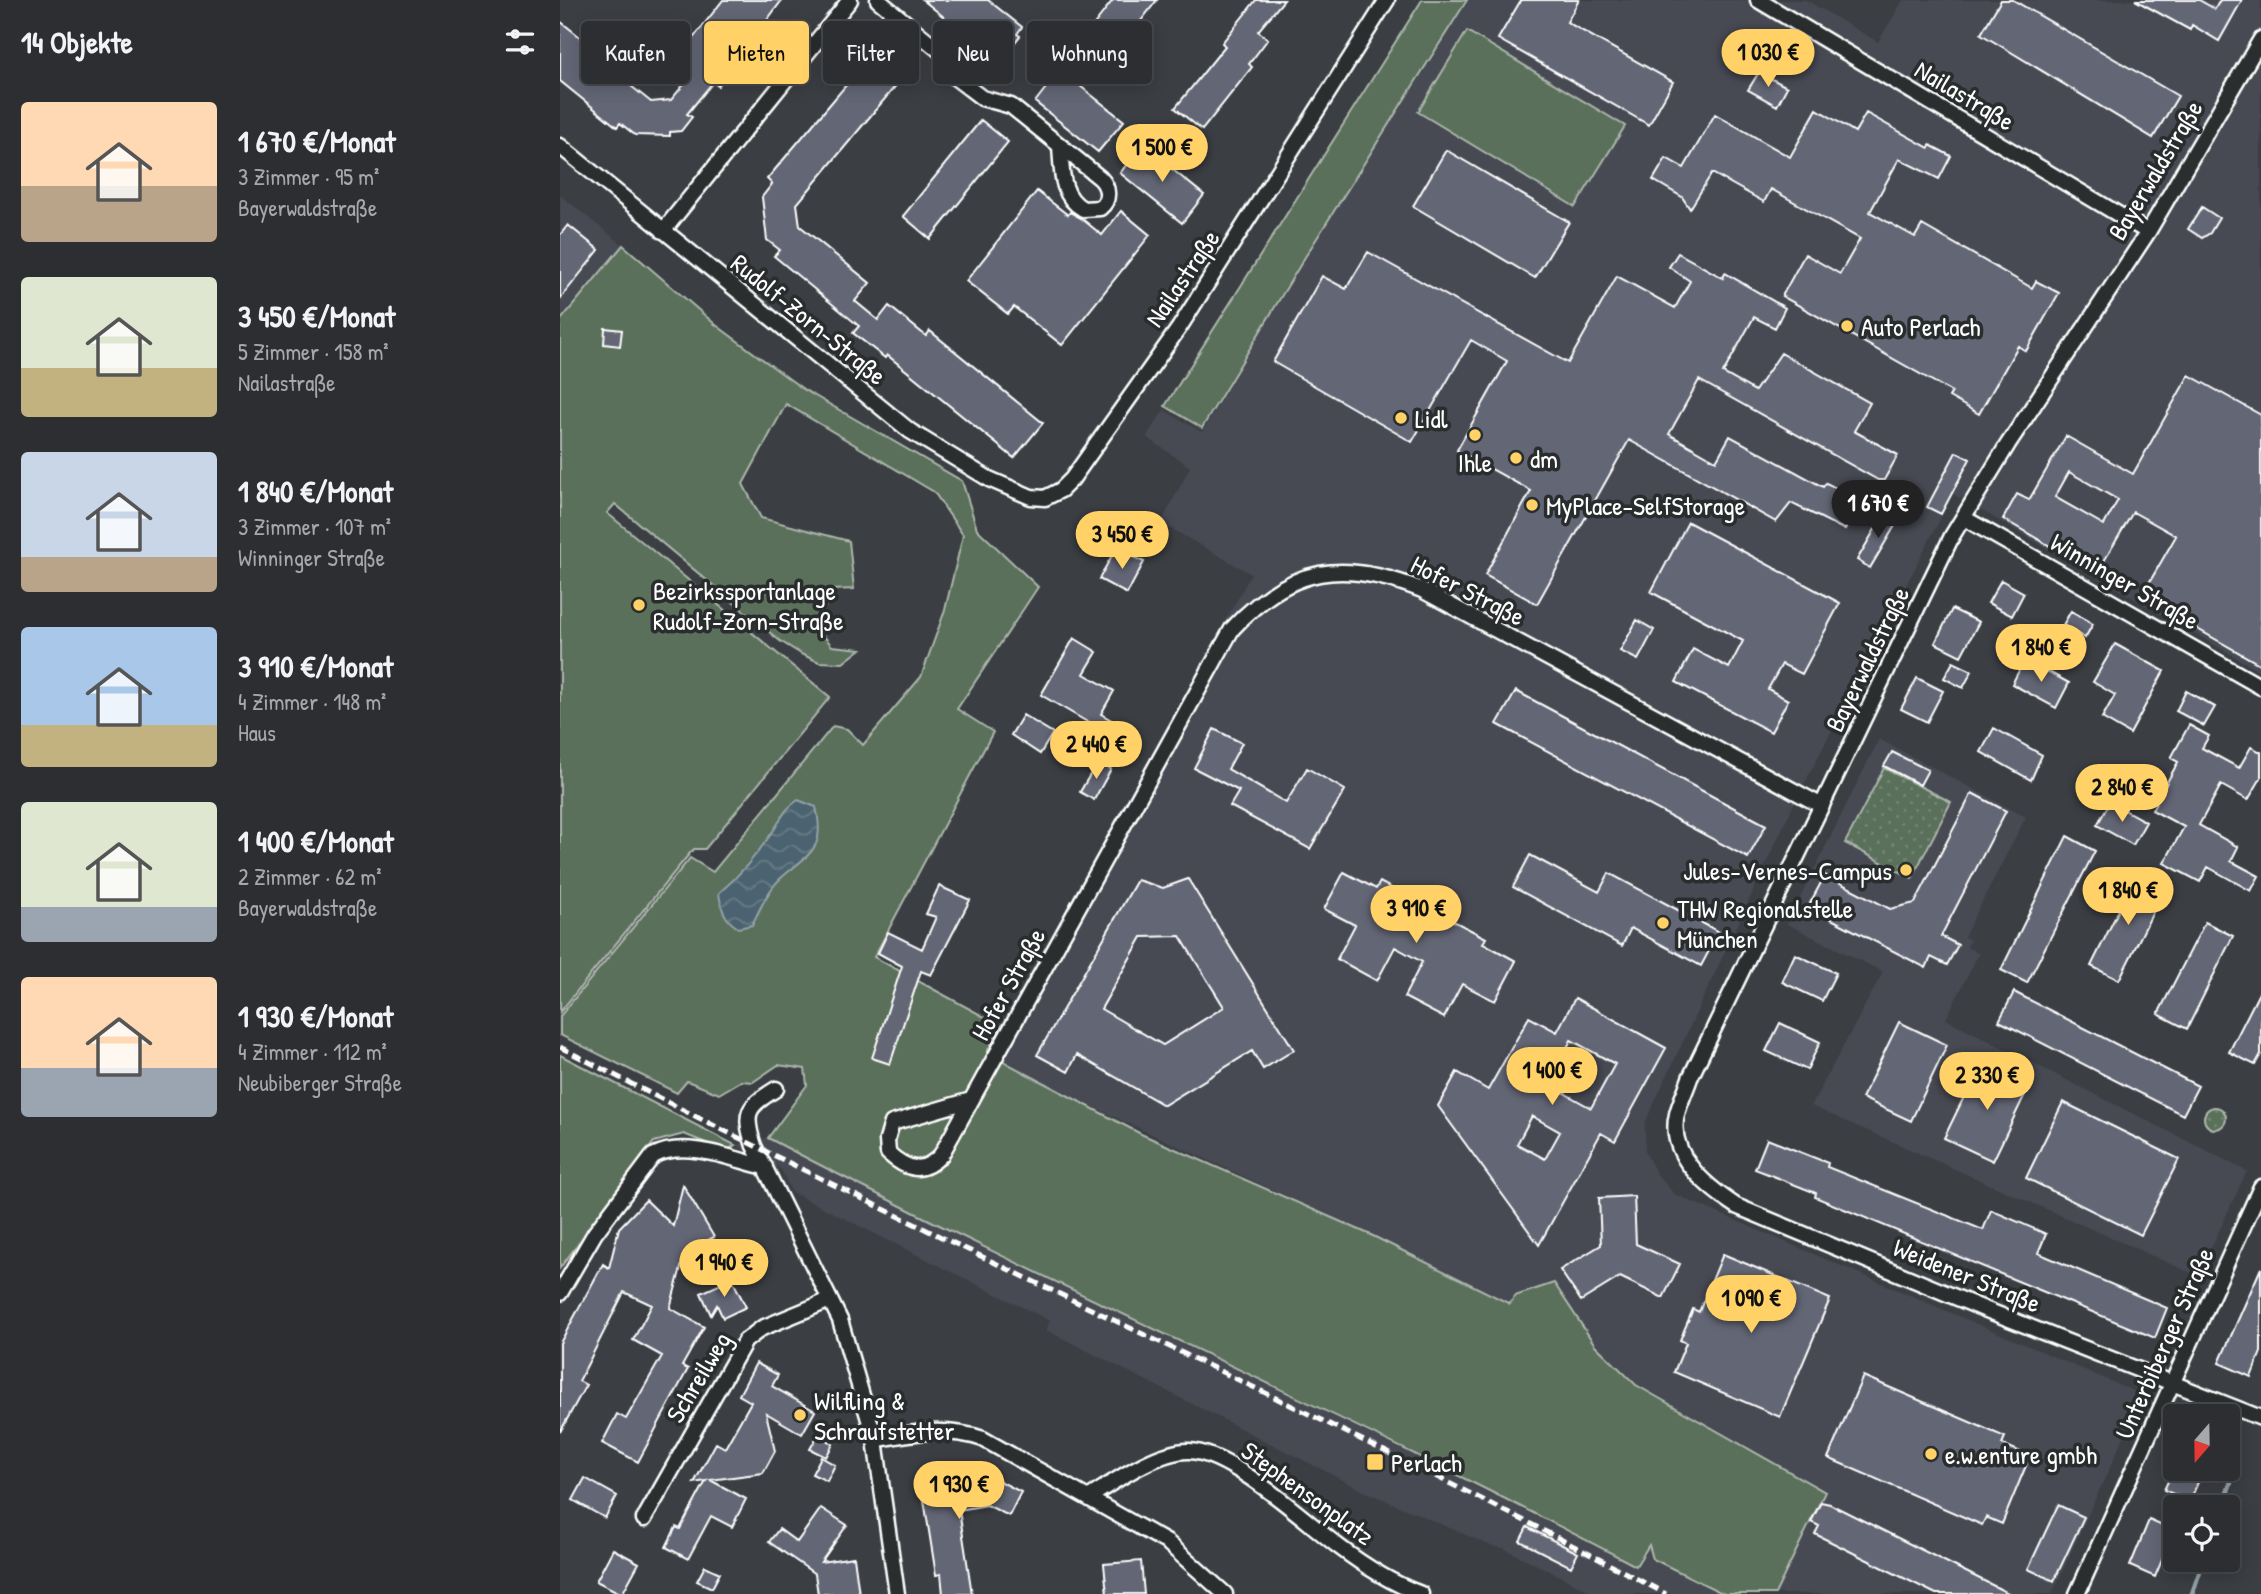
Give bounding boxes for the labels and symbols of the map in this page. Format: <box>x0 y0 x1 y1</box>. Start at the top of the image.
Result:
pin: 1 030 € <box>1703 29 1833 89</box>
street label: Nailastraße <box>1909 52 2021 138</box>
street label: Bayerwaldstraße <box>2099 94 2211 246</box>
pin: 1 500 € <box>1097 124 1227 184</box>
street label: Nailastraße <box>1137 223 1227 333</box>
street label: Rudolf-Zorn-Straße <box>724 245 894 393</box>
place label: Auto Perlach <box>1861 309 1981 344</box>
marker: Auto Perlach <box>1839 318 1855 334</box>
place label: Lidl <box>1415 401 1448 436</box>
marker: Lidl <box>1393 410 1409 426</box>
marker: Ihle <box>1467 427 1483 443</box>
place label: dm <box>1530 441 1558 476</box>
place label: Ihle <box>1458 445 1492 480</box>
marker: dm <box>1508 450 1524 466</box>
pin: 1 670 € <box>1813 480 1943 540</box>
place label: MyPlace-SelfStorage <box>1546 488 1745 523</box>
marker: MyPlace-SelfStorage <box>1524 497 1540 513</box>
pin: 3 450 € <box>1057 512 1187 571</box>
street label: Winninger Straße <box>2044 524 2206 638</box>
street label: Hofer Straße <box>1405 546 1531 634</box>
place label: Bezirkssportanlage Rudolf-Zorn-Straße <box>653 573 844 638</box>
street label: Bayerwaldstraße <box>1817 581 1917 737</box>
marker: Bezirkssportanlage Rudolf-Zorn-Straße <box>631 597 647 613</box>
pin: 1 840 € <box>1976 624 2106 684</box>
pin: 2 440 € <box>1031 722 1161 781</box>
pin: 2 840 € <box>2057 764 2187 824</box>
place label: Jules-Vernes-Campus <box>1683 853 1892 888</box>
marker: Jules-Vernes-Campus <box>1898 862 1914 878</box>
pin: 1 840 € <box>2063 867 2193 927</box>
pin: 3 910 € <box>1351 886 1481 945</box>
place label: THW Regionalstelle München <box>1677 891 1853 956</box>
marker: THW Regionalstelle München <box>1655 915 1671 931</box>
street label: Hofer Straße <box>963 922 1053 1046</box>
pin: 1 400 € <box>1487 1048 1617 1107</box>
pin: 2 330 € <box>1922 1052 2052 1112</box>
street label: Weidener Straße <box>1888 1230 2046 1320</box>
pin: 1 940 € <box>659 1240 789 1299</box>
street label: Unterbiberger Straße <box>2106 1242 2222 1444</box>
pin: 1 090 € <box>1686 1276 1816 1335</box>
street label: Schreilweg <box>657 1325 739 1429</box>
place label: Wilfling & Schraufstetter <box>814 1383 954 1448</box>
north arrow <box>2163 1404 2240 1480</box>
marker: Wilfling & Schraufstetter <box>792 1407 808 1423</box>
street label: Stephensonplatz <box>1235 1433 1381 1553</box>
place label: e.w.enture gmbh <box>1945 1437 2097 1472</box>
place label: Perlach <box>1391 1445 1462 1480</box>
marker: e.w.enture gmbh <box>1923 1446 1939 1462</box>
marker: Perlach <box>1365 1452 1385 1472</box>
pin: 1 930 € <box>894 1462 1024 1521</box>

